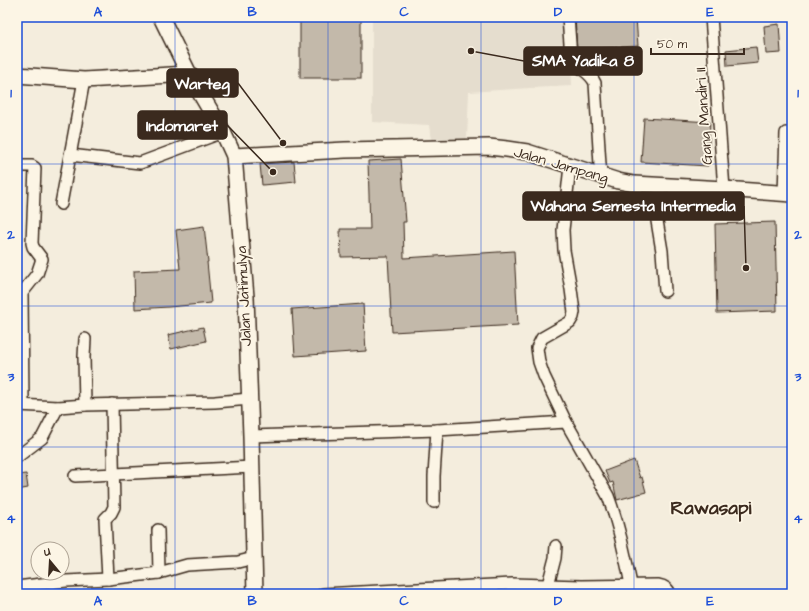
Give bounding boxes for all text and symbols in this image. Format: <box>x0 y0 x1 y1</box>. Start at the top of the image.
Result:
text: A <box>94 3 103 21</box>
text: B <box>247 3 257 21</box>
text: C <box>399 3 409 21</box>
text: D <box>554 3 563 21</box>
text: E <box>706 3 714 21</box>
scale bar <box>651 30 744 56</box>
text: 50 m <box>657 36 688 53</box>
callout: SMA Yadika 8 <box>524 47 642 75</box>
text: SMA Yadika 8 <box>531 50 635 72</box>
street label: Gang Mandiri II <box>690 66 719 166</box>
callout: Warteg <box>167 69 238 97</box>
text: Warteg <box>173 73 230 97</box>
text: 1 <box>10 84 12 102</box>
text: 1 <box>797 84 799 102</box>
callout: Indomaret <box>138 111 227 139</box>
text: Indomaret <box>146 115 219 137</box>
street label: Jalan Jampang <box>511 141 611 190</box>
callout: Wahana Semesta Intermedia <box>523 192 744 220</box>
text: Wahana Semesta Intermedia <box>529 195 736 217</box>
text: 2 <box>6 226 15 244</box>
text: 2 <box>793 226 802 244</box>
street label: Jalan Jatimulya <box>231 245 258 347</box>
text: 3 <box>7 368 15 386</box>
text: 3 <box>794 368 802 386</box>
district label: Rawasapi <box>671 495 752 522</box>
text: 4 <box>7 510 16 528</box>
text: 4 <box>794 510 803 528</box>
north arrow <box>30 541 70 581</box>
text: U <box>41 544 52 560</box>
text: A <box>94 592 103 610</box>
text: B <box>247 592 257 610</box>
text: C <box>399 592 409 610</box>
text: D <box>554 592 563 610</box>
text: E <box>706 592 714 610</box>

